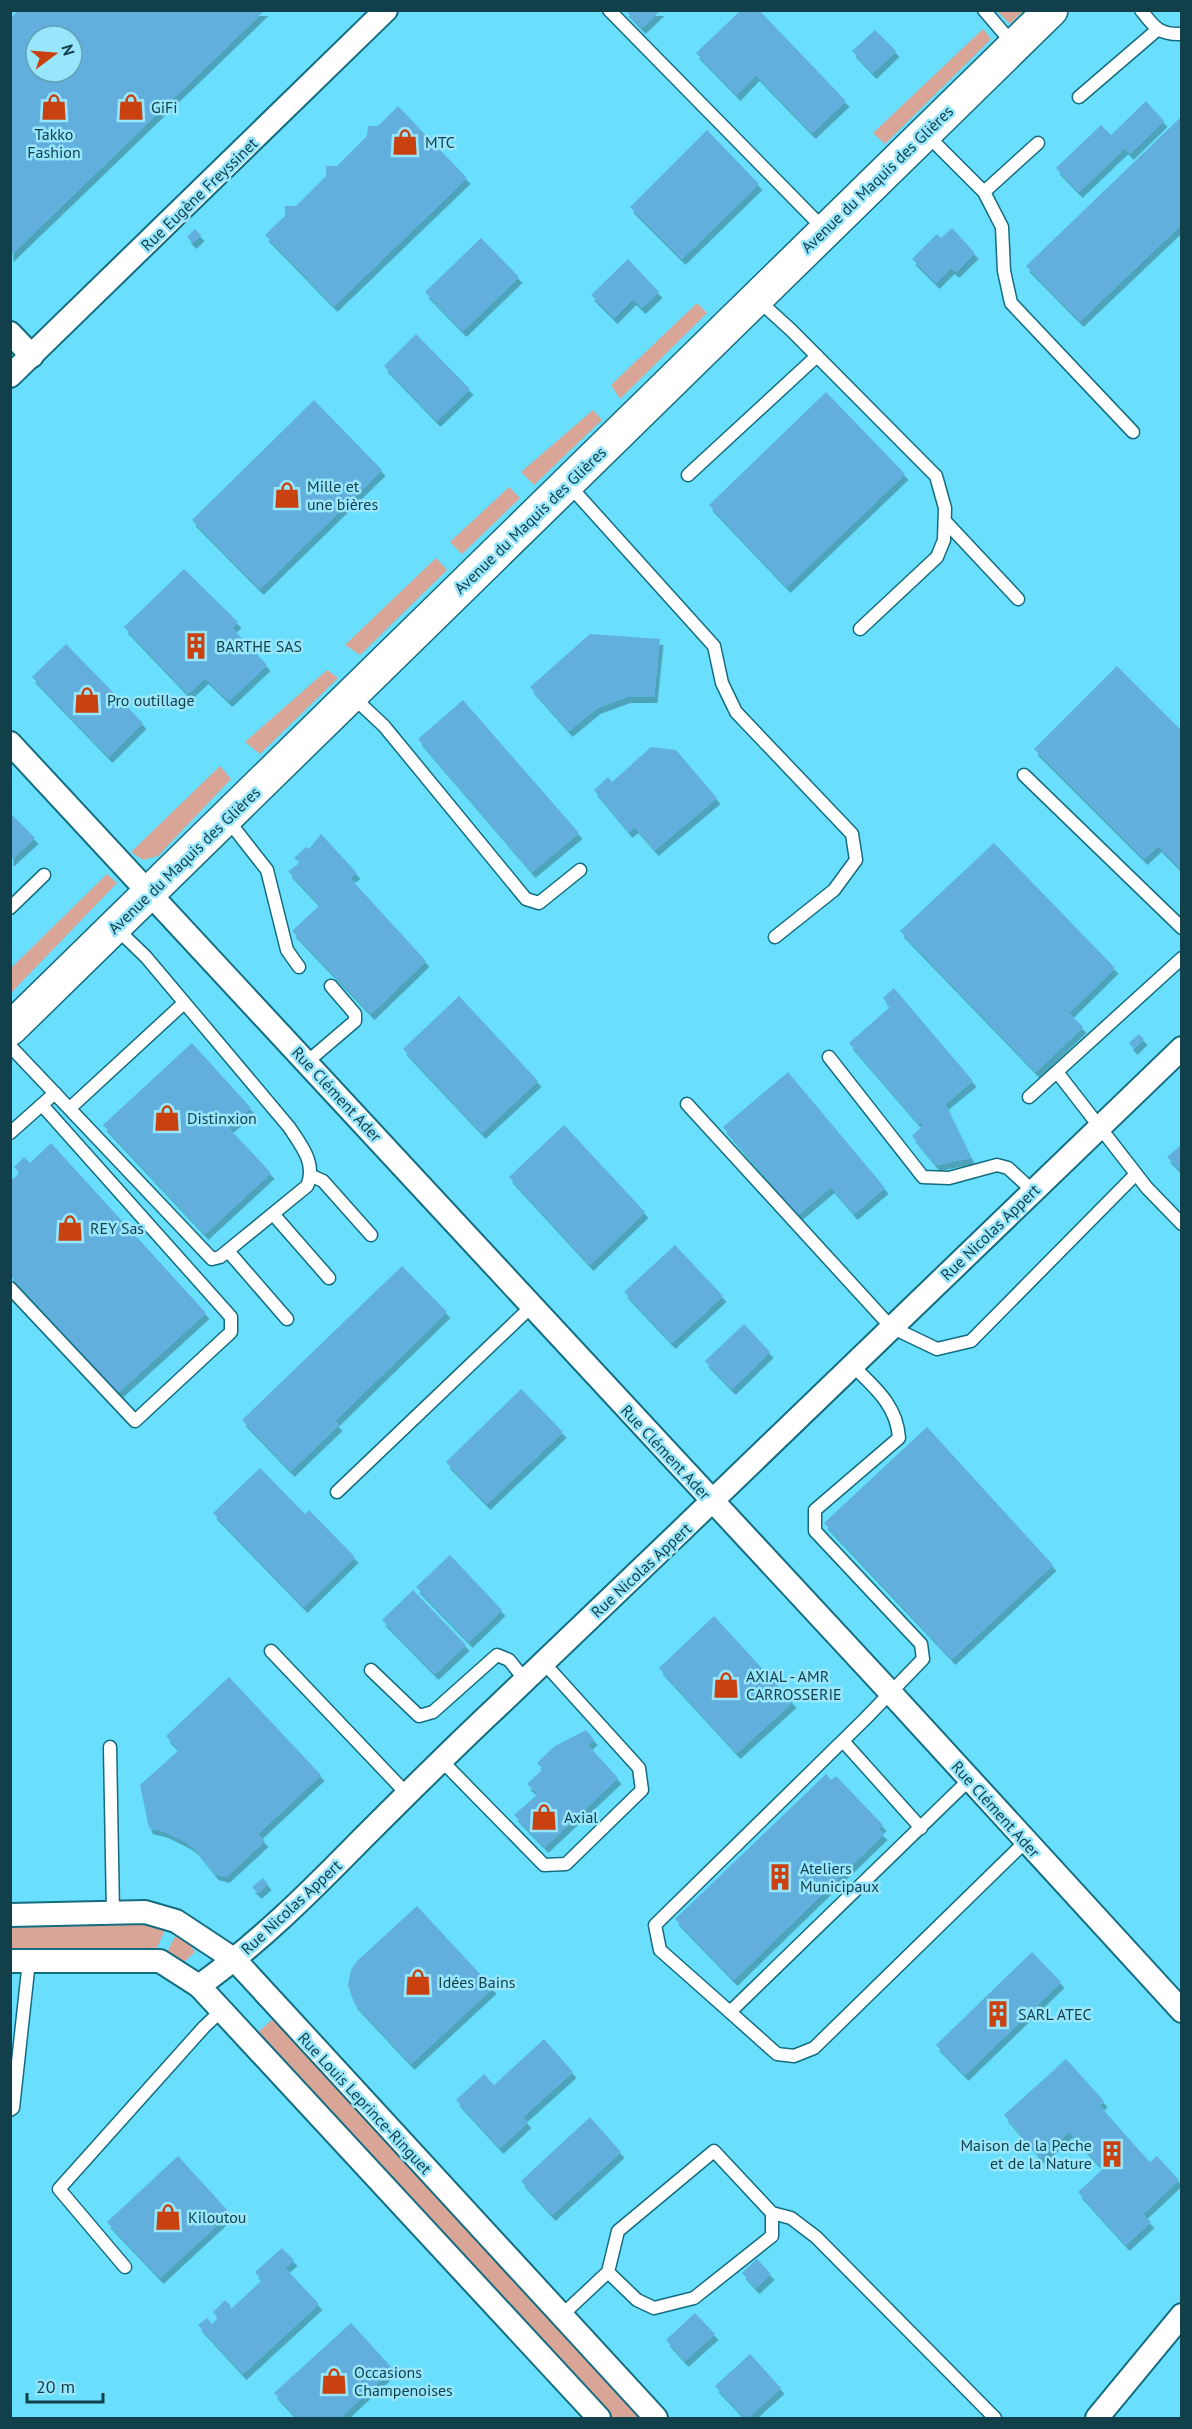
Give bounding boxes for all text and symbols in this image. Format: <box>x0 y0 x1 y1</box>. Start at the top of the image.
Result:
north arrow <box>24 24 84 84</box>
text: N <box>57 42 79 58</box>
shop icon: Takko Fashion <box>39 92 69 122</box>
shop icon: GiFi <box>116 92 146 122</box>
place label: GiFi <box>151 97 178 117</box>
street label: Avenue du Maquis des Glières <box>797 101 957 257</box>
place label: Takko Fashion <box>27 124 81 162</box>
shop icon: MTC <box>390 127 420 157</box>
place label: MTC <box>425 132 455 152</box>
street label: Rue Eugène Freyssinet <box>136 133 262 255</box>
street label: Avenue du Maquis des Glières <box>450 442 610 598</box>
place label: Mille et une bières <box>307 476 378 514</box>
shop icon: Mille et une bières <box>272 480 302 510</box>
building icon: BARTHE SAS <box>181 631 211 661</box>
place label: BARTHE SAS <box>216 636 302 656</box>
shop icon: Pro outillage <box>72 685 102 715</box>
place label: Pro outillage <box>107 690 195 710</box>
street label: Avenue du Maquis des Glières <box>104 782 264 938</box>
street label: Rue Clément Ader <box>288 1042 387 1146</box>
shop icon: Distinxion <box>152 1103 182 1133</box>
place label: Distinxion <box>187 1108 257 1128</box>
street label: Rue Nicolas Appert <box>936 1179 1044 1284</box>
shop icon: REY Sas <box>55 1213 85 1243</box>
place label: REY Sas <box>90 1218 144 1238</box>
street label: Rue Clément Ader <box>617 1400 716 1504</box>
street label: Rue Nicolas Appert <box>587 1518 696 1622</box>
place label: AXIAL - AMR CARROSSERIE <box>746 1666 842 1704</box>
shop icon: AXIAL - AMR CARROSSERIE <box>711 1670 741 1700</box>
street label: Rue Clément Ader <box>947 1757 1045 1862</box>
shop icon: Axial <box>529 1802 559 1832</box>
place label: Axial <box>564 1807 598 1827</box>
street label: Rue Nicolas Appert <box>237 1855 346 1959</box>
place label: Ateliers Municipaux <box>800 1858 879 1896</box>
building icon: Ateliers Municipaux <box>765 1862 795 1892</box>
shop icon: Idées Bains <box>403 1967 433 1997</box>
place label: Idées Bains <box>438 1972 516 1992</box>
building icon: SARL ATEC <box>983 1999 1013 2029</box>
place label: SARL ATEC <box>1018 2004 1092 2024</box>
street label: Rue Louis Leprince-Ringuet <box>294 2028 436 2179</box>
place label: Maison de la Peche et de la Nature <box>960 2135 1092 2173</box>
building icon: Maison de la Peche et de la Nature <box>1097 2139 1127 2169</box>
shop icon: Kiloutou <box>153 2202 183 2232</box>
place label: Kiloutou <box>188 2207 246 2227</box>
place label: Occasions Champenoises <box>354 2362 453 2400</box>
scale bar <box>27 2366 104 2404</box>
shop icon: Occasions Champenoises <box>319 2366 349 2396</box>
text: 20 m <box>36 2375 75 2398</box>

